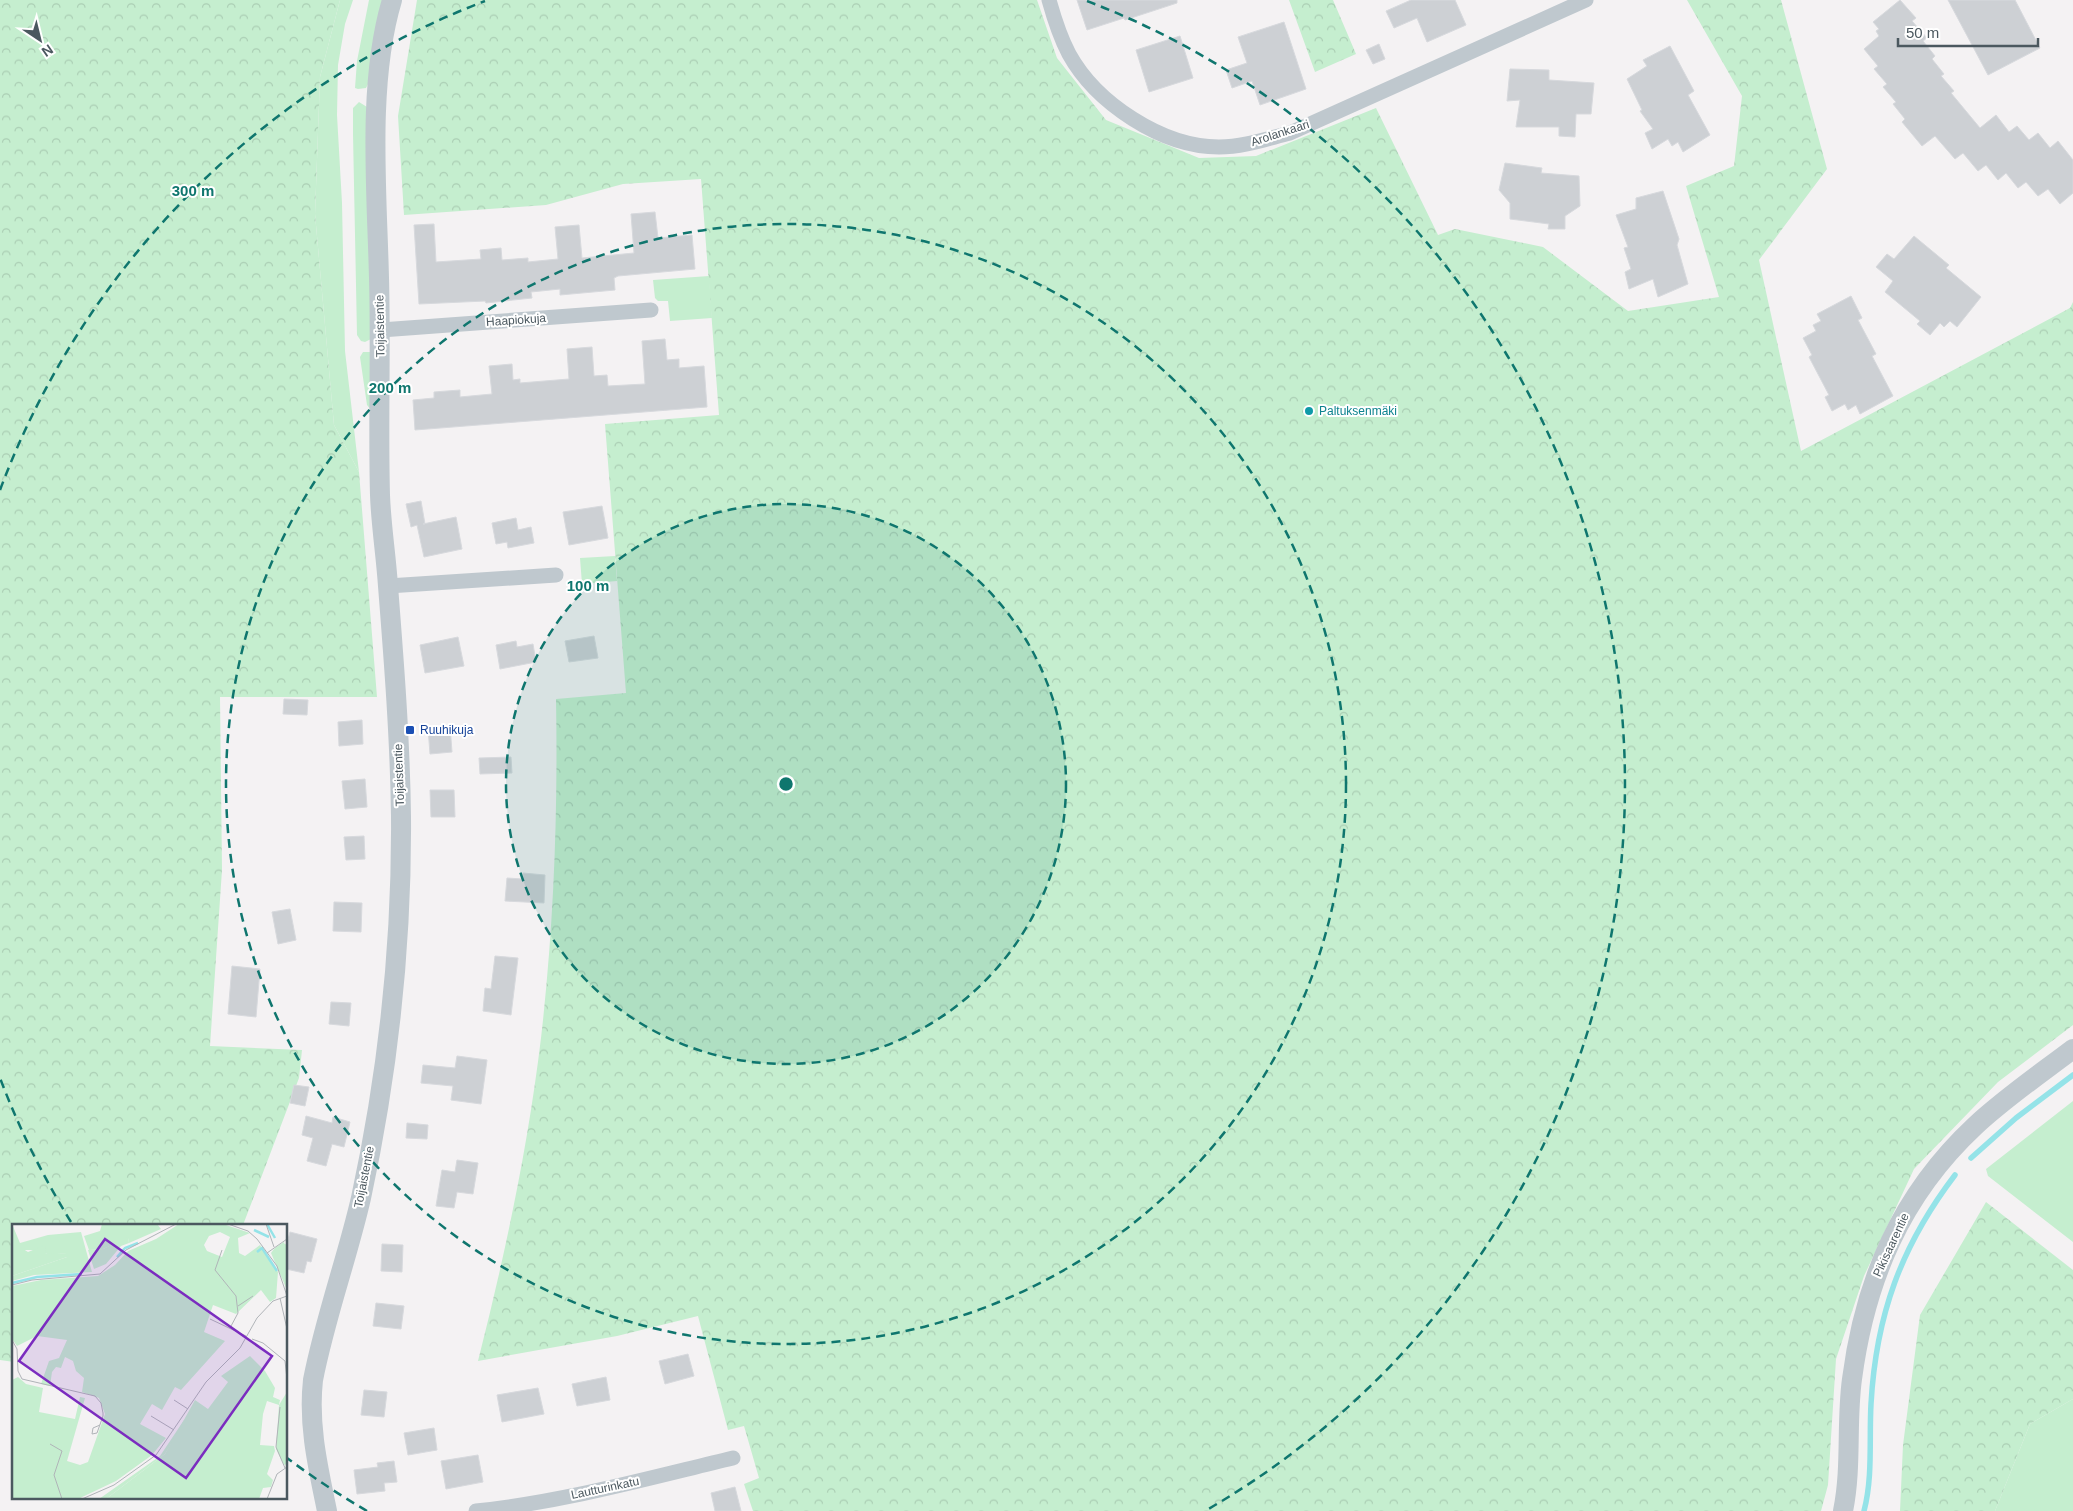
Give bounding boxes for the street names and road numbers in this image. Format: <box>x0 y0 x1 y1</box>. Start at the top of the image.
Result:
street label: Arolankaari <box>1249 117 1311 149</box>
street label: Toijaistentie <box>372 294 388 357</box>
street label: Haapiokuja <box>486 311 547 329</box>
street label: Toijaistentie <box>391 743 407 807</box>
street label: Toijaistentie <box>351 1145 377 1209</box>
street label: Pikisaarentie <box>1870 1211 1912 1279</box>
street label: Lautturinkatu <box>570 1474 640 1502</box>

